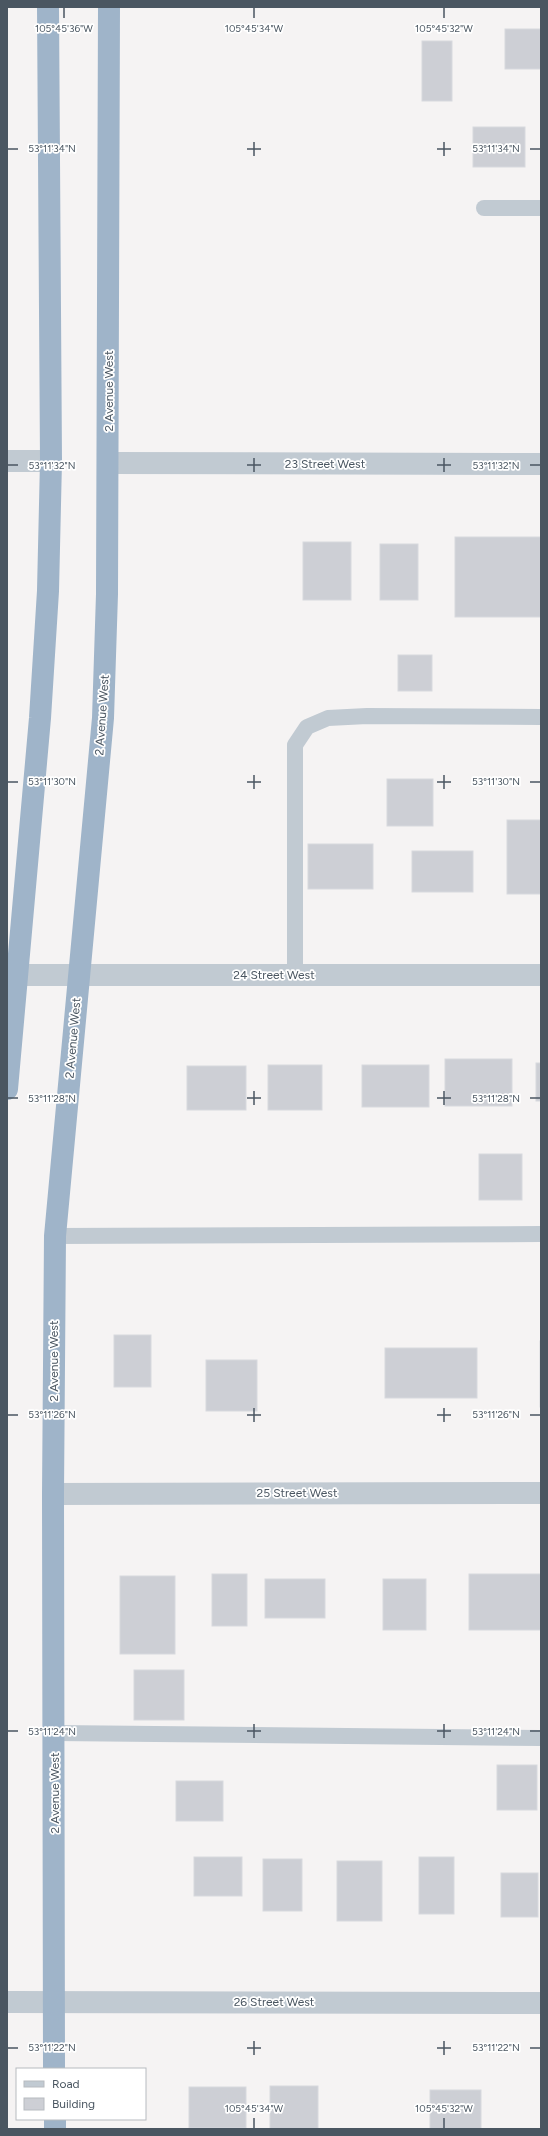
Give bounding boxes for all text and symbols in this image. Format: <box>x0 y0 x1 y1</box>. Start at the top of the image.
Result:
text: 105°45'36"W <box>35 22 93 35</box>
text: 105°45'34"W <box>225 22 284 35</box>
text: 105°45'32"W <box>415 22 473 35</box>
text: 53°11'34"N <box>28 142 76 155</box>
text: 53°11'34"N <box>472 142 520 155</box>
street label: 2 Avenue West <box>102 350 116 431</box>
street label: 23 Street West <box>285 457 366 471</box>
text: 53°11'32"N <box>28 459 76 472</box>
text: 53°11'32"N <box>472 459 520 472</box>
street label: 2 Avenue West <box>92 674 112 756</box>
text: 53°11'30"N <box>28 775 76 788</box>
text: 53°11'30"N <box>472 775 520 788</box>
street label: 24 Street West <box>233 968 315 982</box>
street label: 2 Avenue West <box>62 997 84 1079</box>
text: 53°11'28"N <box>28 1092 76 1105</box>
text: 53°11'28"N <box>472 1092 520 1105</box>
street label: 2 Avenue West <box>47 1320 61 1401</box>
text: 53°11'26"N <box>28 1408 76 1421</box>
text: 53°11'26"N <box>472 1408 520 1421</box>
street label: 25 Street West <box>257 1486 338 1500</box>
text: 53°11'24"N <box>28 1725 76 1738</box>
text: 53°11'24"N <box>472 1725 520 1738</box>
street label: 2 Avenue West <box>48 1752 62 1833</box>
street label: 26 Street West <box>234 1995 315 2009</box>
text: 53°11'22"N <box>28 2041 76 2054</box>
text: 53°11'22"N <box>472 2041 520 2054</box>
legend <box>16 2068 146 2120</box>
text: Road <box>52 2077 80 2091</box>
text: Building <box>52 2097 95 2111</box>
text: 105°45'34"W <box>225 2102 284 2115</box>
text: 105°45'32"W <box>415 2102 473 2115</box>

